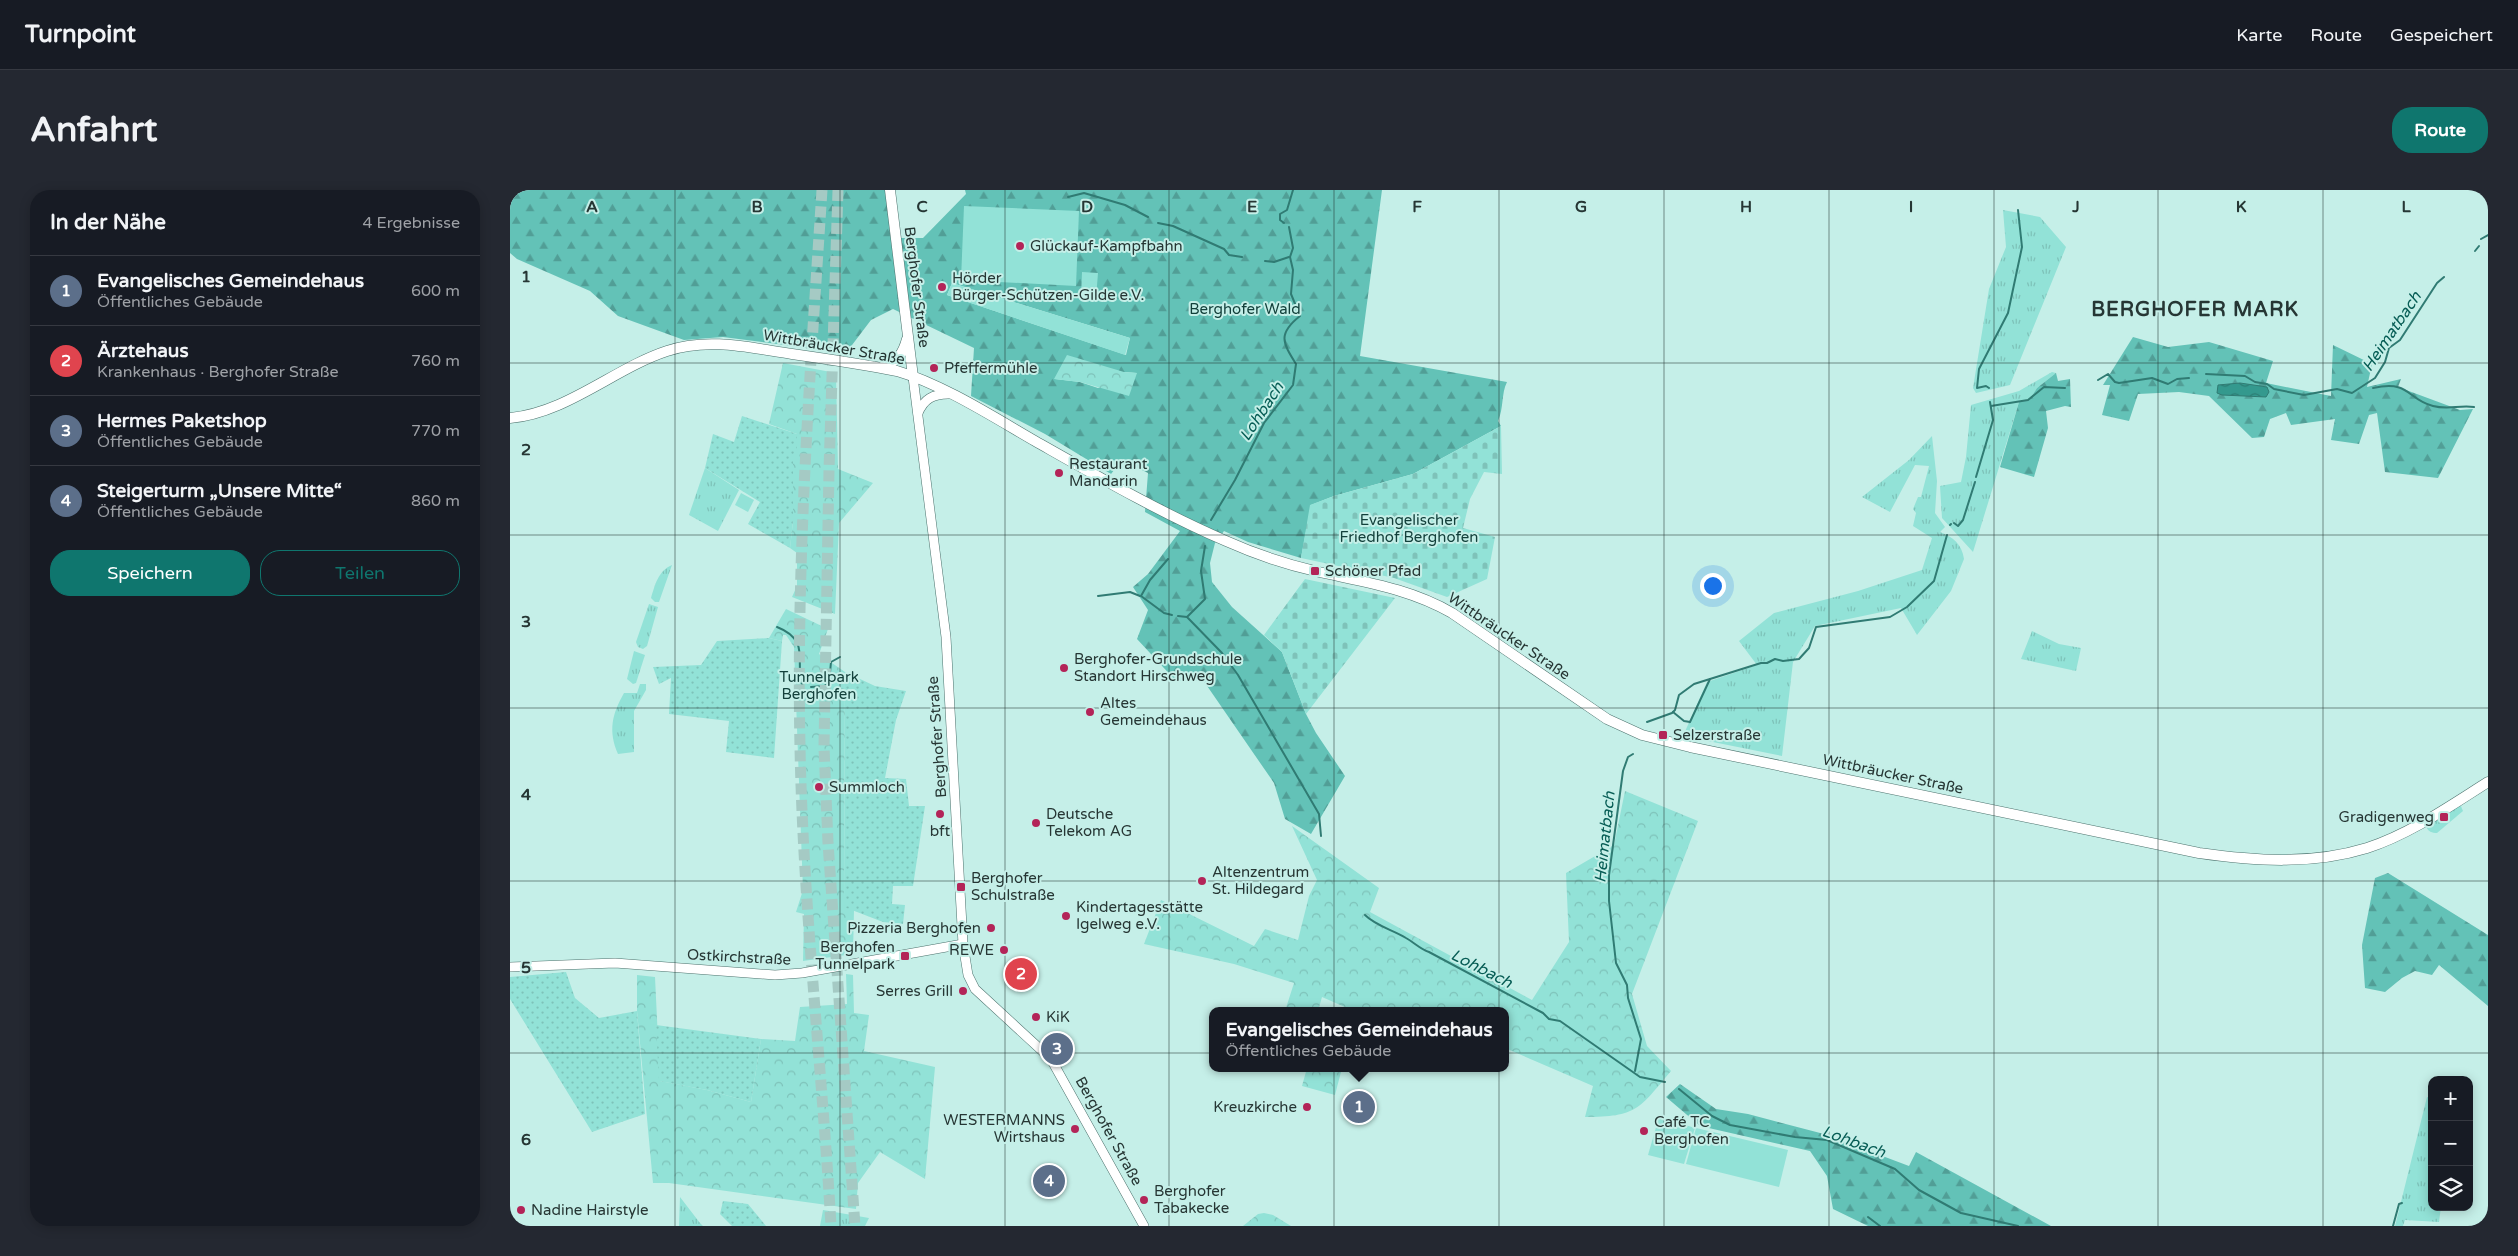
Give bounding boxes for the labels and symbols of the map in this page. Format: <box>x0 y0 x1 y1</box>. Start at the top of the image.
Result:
text: A <box>586 197 598 217</box>
text: B <box>751 197 763 217</box>
text: C <box>916 197 928 217</box>
text: D <box>1081 197 1093 217</box>
text: E <box>1247 197 1257 217</box>
text: F <box>1412 197 1422 217</box>
text: G <box>1575 197 1587 217</box>
text: H <box>1740 197 1752 217</box>
text: I <box>1909 197 1913 217</box>
text: J <box>2071 197 2080 217</box>
text: K <box>2236 197 2247 217</box>
text: L <box>2401 197 2411 217</box>
street label: Berghofer Straße <box>901 225 933 349</box>
place label: Glückauf-Kampfbahn <box>1030 237 1183 255</box>
marker: Glückauf-Kampfbahn <box>1014 240 1026 252</box>
text: 1 <box>521 267 531 287</box>
place label: Hörder Bürger-Schützen-Gilde e.V. <box>952 269 1144 304</box>
marker: Hörder Bürger-Schützen-Gilde e.V. <box>936 281 948 293</box>
water label: Heimatbach <box>2358 287 2427 375</box>
district label: BERGHOFER MARK <box>2091 298 2299 322</box>
park label: Berghofer Wald <box>1189 300 1301 318</box>
street label: Wittbräucker Straße <box>762 326 906 368</box>
place label: Pfeffermühle <box>944 359 1037 377</box>
marker: Pfeffermühle <box>928 362 940 374</box>
water label: Lohbach <box>1235 377 1289 445</box>
text: 2 <box>521 440 531 460</box>
place label: Restaurant Mandarin <box>1069 455 1148 490</box>
marker: Restaurant Mandarin <box>1053 467 1065 479</box>
park label: Evangelischer Friedhof Berghofen <box>1340 511 1478 546</box>
place label: Schöner Pfad <box>1325 562 1421 580</box>
marker: Schöner Pfad <box>1309 565 1321 577</box>
your location <box>1700 573 1726 599</box>
street label: Wittbräucker Straße <box>1444 588 1574 684</box>
text: 3 <box>521 612 531 632</box>
place label: Berghofer-Grundschule Standort Hirschweg <box>1074 650 1242 685</box>
marker: Berghofer-Grundschule Standort Hirschweg <box>1058 662 1070 674</box>
park label: Tunnelpark Berghofen <box>779 668 859 703</box>
street label: Berghofer Straße <box>924 676 950 798</box>
place label: Altes Gemeindehaus <box>1100 694 1207 729</box>
marker: Altes Gemeindehaus <box>1084 706 1096 718</box>
place label: Selzerstraße <box>1673 726 1761 744</box>
marker: Selzerstraße <box>1657 729 1669 741</box>
street label: Wittbräucker Straße <box>1821 750 1965 798</box>
place label: Summloch <box>829 778 905 796</box>
marker: Summloch <box>813 781 825 793</box>
text: 4 <box>521 785 531 805</box>
water label: Heimatbach <box>1590 789 1620 884</box>
place label: Deutsche Telekom AG <box>1046 805 1132 840</box>
marker: bft <box>934 808 946 820</box>
place label: Gradigenweg <box>2339 808 2434 826</box>
marker: Gradigenweg <box>2438 811 2450 823</box>
marker: Deutsche Telekom AG <box>1030 817 1042 829</box>
place label: bft <box>930 822 951 840</box>
place label: Altenzentrum St. Hildegard <box>1212 863 1309 898</box>
place label: Berghofer Schulstraße <box>971 869 1055 904</box>
marker: Altenzentrum St. Hildegard <box>1196 875 1208 887</box>
marker: Berghofer Schulstraße <box>955 881 967 893</box>
place label: Kindertagesstätte Igelweg e.V. <box>1076 898 1203 933</box>
marker: Kindertagesstätte Igelweg e.V. <box>1060 910 1072 922</box>
place label: Pizzeria Berghofen <box>847 919 981 937</box>
marker: Pizzeria Berghofen <box>985 922 997 934</box>
place label: Berghofen Tunnelpark <box>815 938 895 973</box>
place label: REWE <box>949 941 994 959</box>
marker: REWE <box>998 944 1010 956</box>
street label: Ostkirchstraße <box>687 945 791 969</box>
water label: Lohbach <box>1448 945 1517 993</box>
marker: Berghofen Tunnelpark <box>899 950 911 962</box>
pin: 2 <box>1005 955 1037 993</box>
text: 5 <box>521 958 531 978</box>
place label: Serres Grill <box>876 982 953 1000</box>
marker: Serres Grill <box>957 985 969 997</box>
place label: KiK <box>1046 1008 1070 1026</box>
marker: KiK <box>1030 1011 1042 1023</box>
pin: 3 <box>1041 1030 1073 1068</box>
street label: Berghofer Straße <box>1072 1073 1146 1189</box>
pin: 1 <box>1343 1088 1375 1126</box>
place label: Kreuzkirche <box>1213 1098 1297 1116</box>
marker: Kreuzkirche <box>1301 1101 1313 1113</box>
place label: WESTERMANNS Wirtshaus <box>943 1111 1065 1146</box>
place label: Café TC Berghofen <box>1654 1113 1729 1148</box>
water label: Lohbach <box>1819 1121 1889 1163</box>
marker: WESTERMANNS Wirtshaus <box>1069 1123 1081 1135</box>
marker: Café TC Berghofen <box>1638 1125 1650 1137</box>
text: 6 <box>521 1130 531 1150</box>
pin: 4 <box>1033 1162 1065 1200</box>
place label: Berghofer Tabakecke <box>1154 1182 1229 1217</box>
marker: Berghofer Tabakecke <box>1138 1194 1150 1206</box>
place label: Nadine Hairstyle <box>531 1201 649 1219</box>
marker: Nadine Hairstyle <box>515 1204 527 1216</box>

